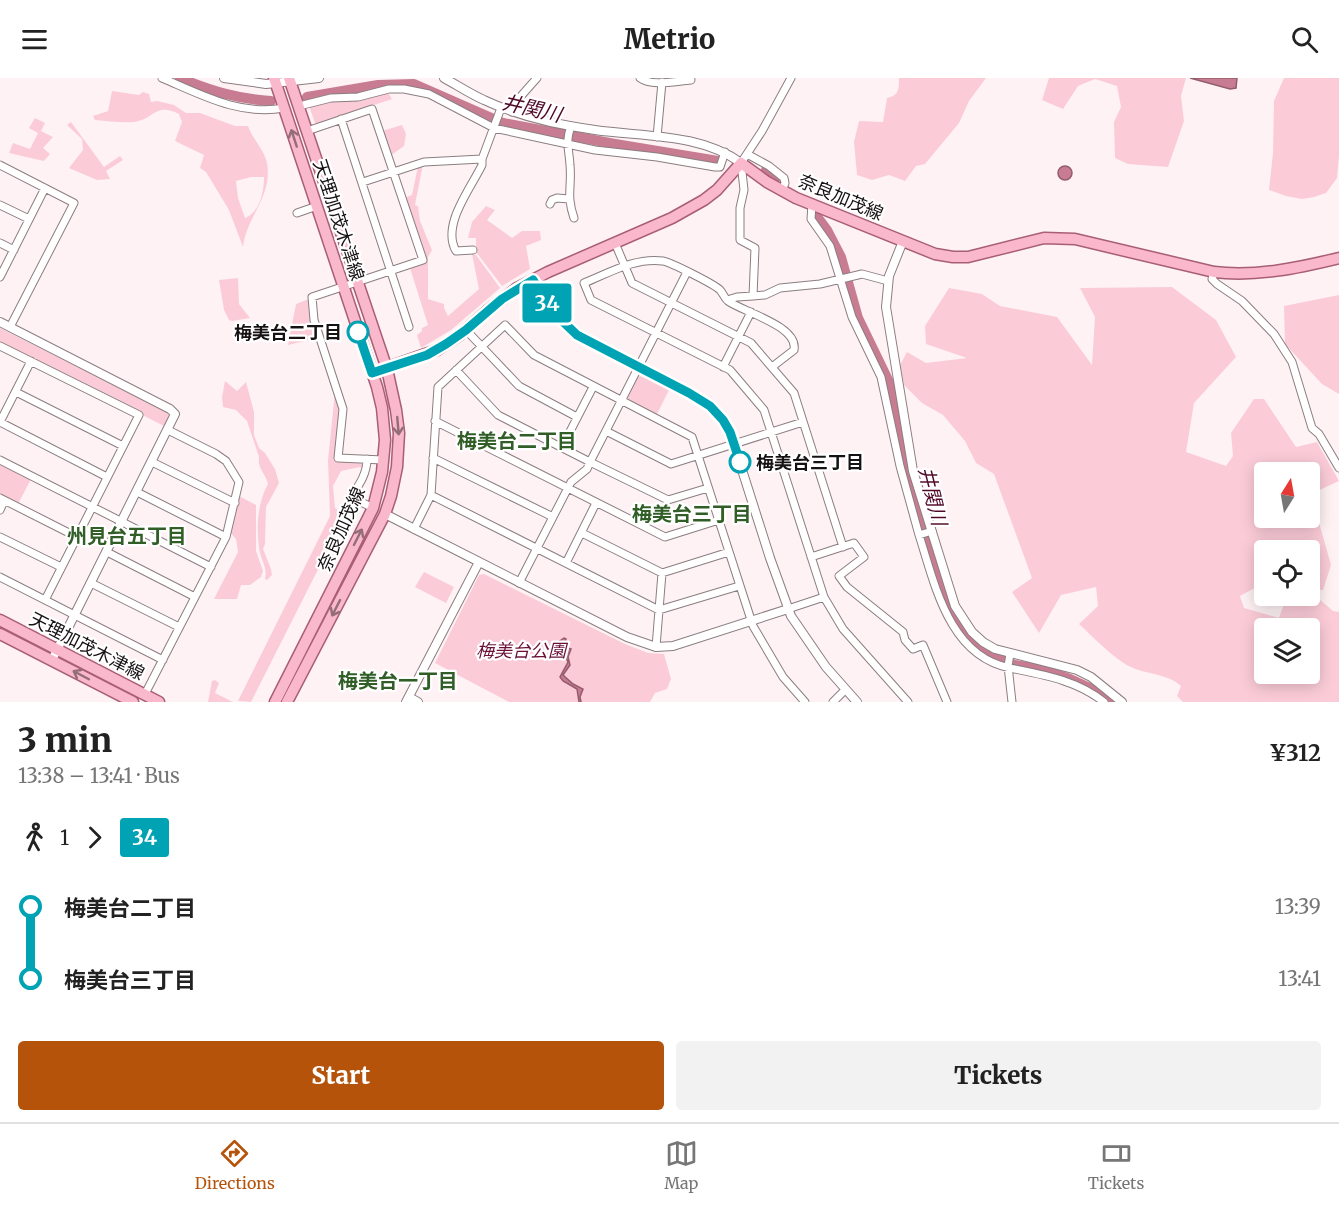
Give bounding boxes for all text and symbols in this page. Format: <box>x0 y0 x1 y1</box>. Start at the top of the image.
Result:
text: Metrio <box>624 22 715 56</box>
icon: menu <box>18 23 51 56</box>
icon: search <box>1288 23 1321 56</box>
water label: 井関川 <box>500 89 566 127</box>
one-way arrow <box>288 129 299 148</box>
street label: 天理加茂木津線 <box>309 157 369 283</box>
street label: 奈良加茂線 <box>795 169 887 225</box>
line badge: 34 <box>520 284 574 322</box>
text: 34 <box>534 290 560 317</box>
place label: 梅美台二丁目 <box>234 321 342 344</box>
marker: 梅美台二丁目 <box>347 321 369 343</box>
one-way arrow <box>393 416 404 436</box>
district label: 梅美台二丁目 <box>457 428 577 453</box>
marker: 梅美台三丁目 <box>729 451 751 473</box>
place label: 梅美台三丁目 <box>756 451 864 474</box>
north arrow <box>1254 462 1320 528</box>
map controls <box>1254 462 1320 684</box>
water label: 井関川 <box>914 464 953 530</box>
street label: 奈良加茂線 <box>312 483 370 575</box>
district label: 梅美台三丁目 <box>632 501 752 526</box>
district label: 州見台五丁目 <box>67 523 187 548</box>
one-way arrow <box>353 529 364 547</box>
button: locate <box>1254 540 1320 606</box>
one-way arrow <box>330 598 341 616</box>
street label: 天理加茂木津線 <box>26 607 148 685</box>
button: layers <box>1254 618 1320 684</box>
park label: 梅美台公園 <box>476 639 569 662</box>
district label: 梅美台一丁目 <box>338 668 458 693</box>
one-way arrow <box>73 669 91 680</box>
text: 3 min <box>18 720 112 761</box>
text: ¥312 <box>1269 739 1321 767</box>
text: 13:38 – 13:41 · Bus <box>18 763 180 788</box>
icon: walk <box>18 821 51 854</box>
icon: forward <box>78 821 111 854</box>
text: 34 <box>132 824 157 851</box>
text: 1 <box>60 825 69 850</box>
text: 梅美台二丁目 <box>64 894 196 922</box>
text: 13:39 <box>1275 894 1321 919</box>
text: 梅美台三丁目 <box>64 966 196 994</box>
text: 13:41 <box>1278 966 1321 991</box>
button: Start <box>18 1041 664 1110</box>
button: Tickets <box>676 1041 1321 1110</box>
tab: Directions <box>195 1137 275 1193</box>
tab: Map <box>664 1137 698 1193</box>
tab: Tickets <box>1088 1137 1144 1193</box>

